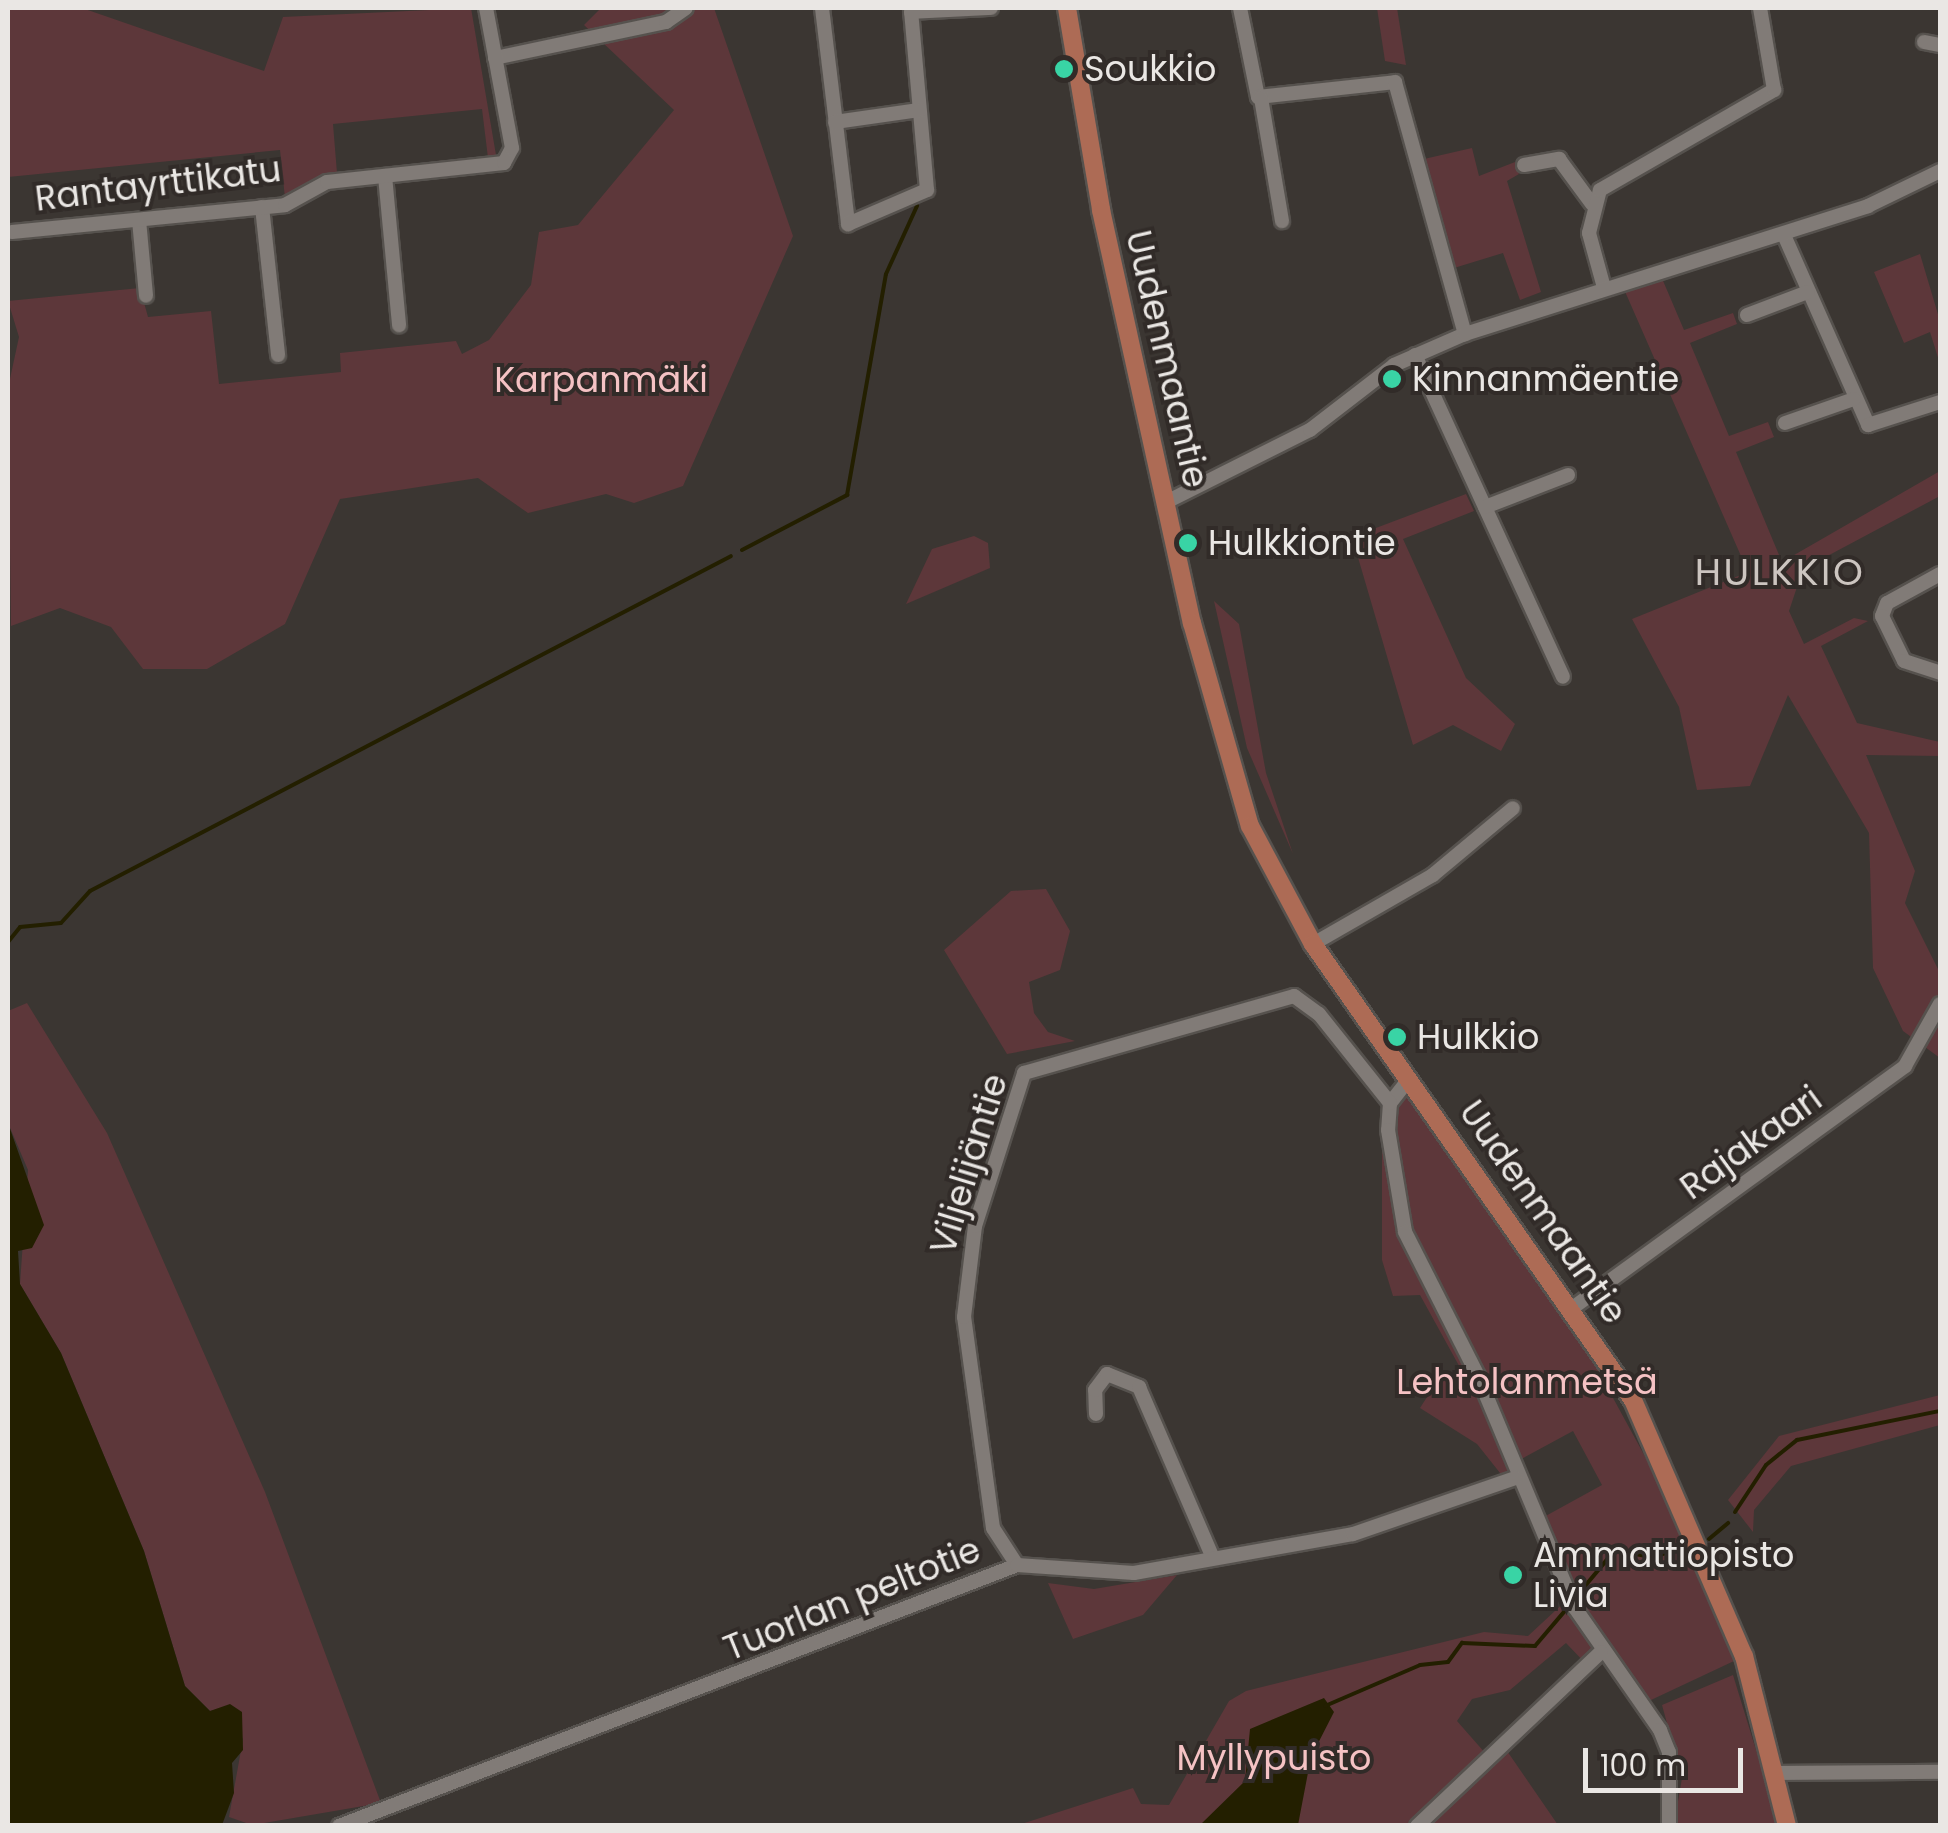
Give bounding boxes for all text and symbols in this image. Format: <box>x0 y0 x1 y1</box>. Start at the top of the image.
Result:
place label: Soukkio <box>1084 48 1216 90</box>
marker: Soukkio <box>1053 58 1075 80</box>
street label: Rantayrttikatu <box>33 148 283 220</box>
street label: Uudenmaantie <box>1117 226 1217 492</box>
place label: Kinnanmäentie <box>1412 358 1679 400</box>
park label: Karpanmäki <box>494 359 708 401</box>
marker: Kinnanmäentie <box>1381 368 1403 390</box>
place label: Hulkkiontie <box>1208 522 1396 564</box>
marker: Hulkkiontie <box>1177 532 1199 554</box>
district label: HULKKIO <box>1695 549 1865 595</box>
place label: Hulkkio <box>1417 1016 1539 1058</box>
marker: Hulkkio <box>1386 1026 1408 1048</box>
street label: Viljelijäntie <box>922 1069 1016 1259</box>
street label: Rajakaari <box>1672 1078 1830 1208</box>
street label: Uudenmaantie <box>1450 1092 1636 1332</box>
park label: Lehtolanmetsä <box>1396 1361 1658 1403</box>
street label: Tuorlan peltotie <box>718 1528 986 1670</box>
place label: Ammattiopisto Livia <box>1533 1534 1795 1616</box>
marker: Ammattiopisto Livia <box>1502 1564 1524 1586</box>
scale bar <box>1588 1728 1748 1790</box>
park label: Myllypuisto <box>1177 1737 1371 1779</box>
text: 100 m <box>1600 1744 1686 1787</box>

